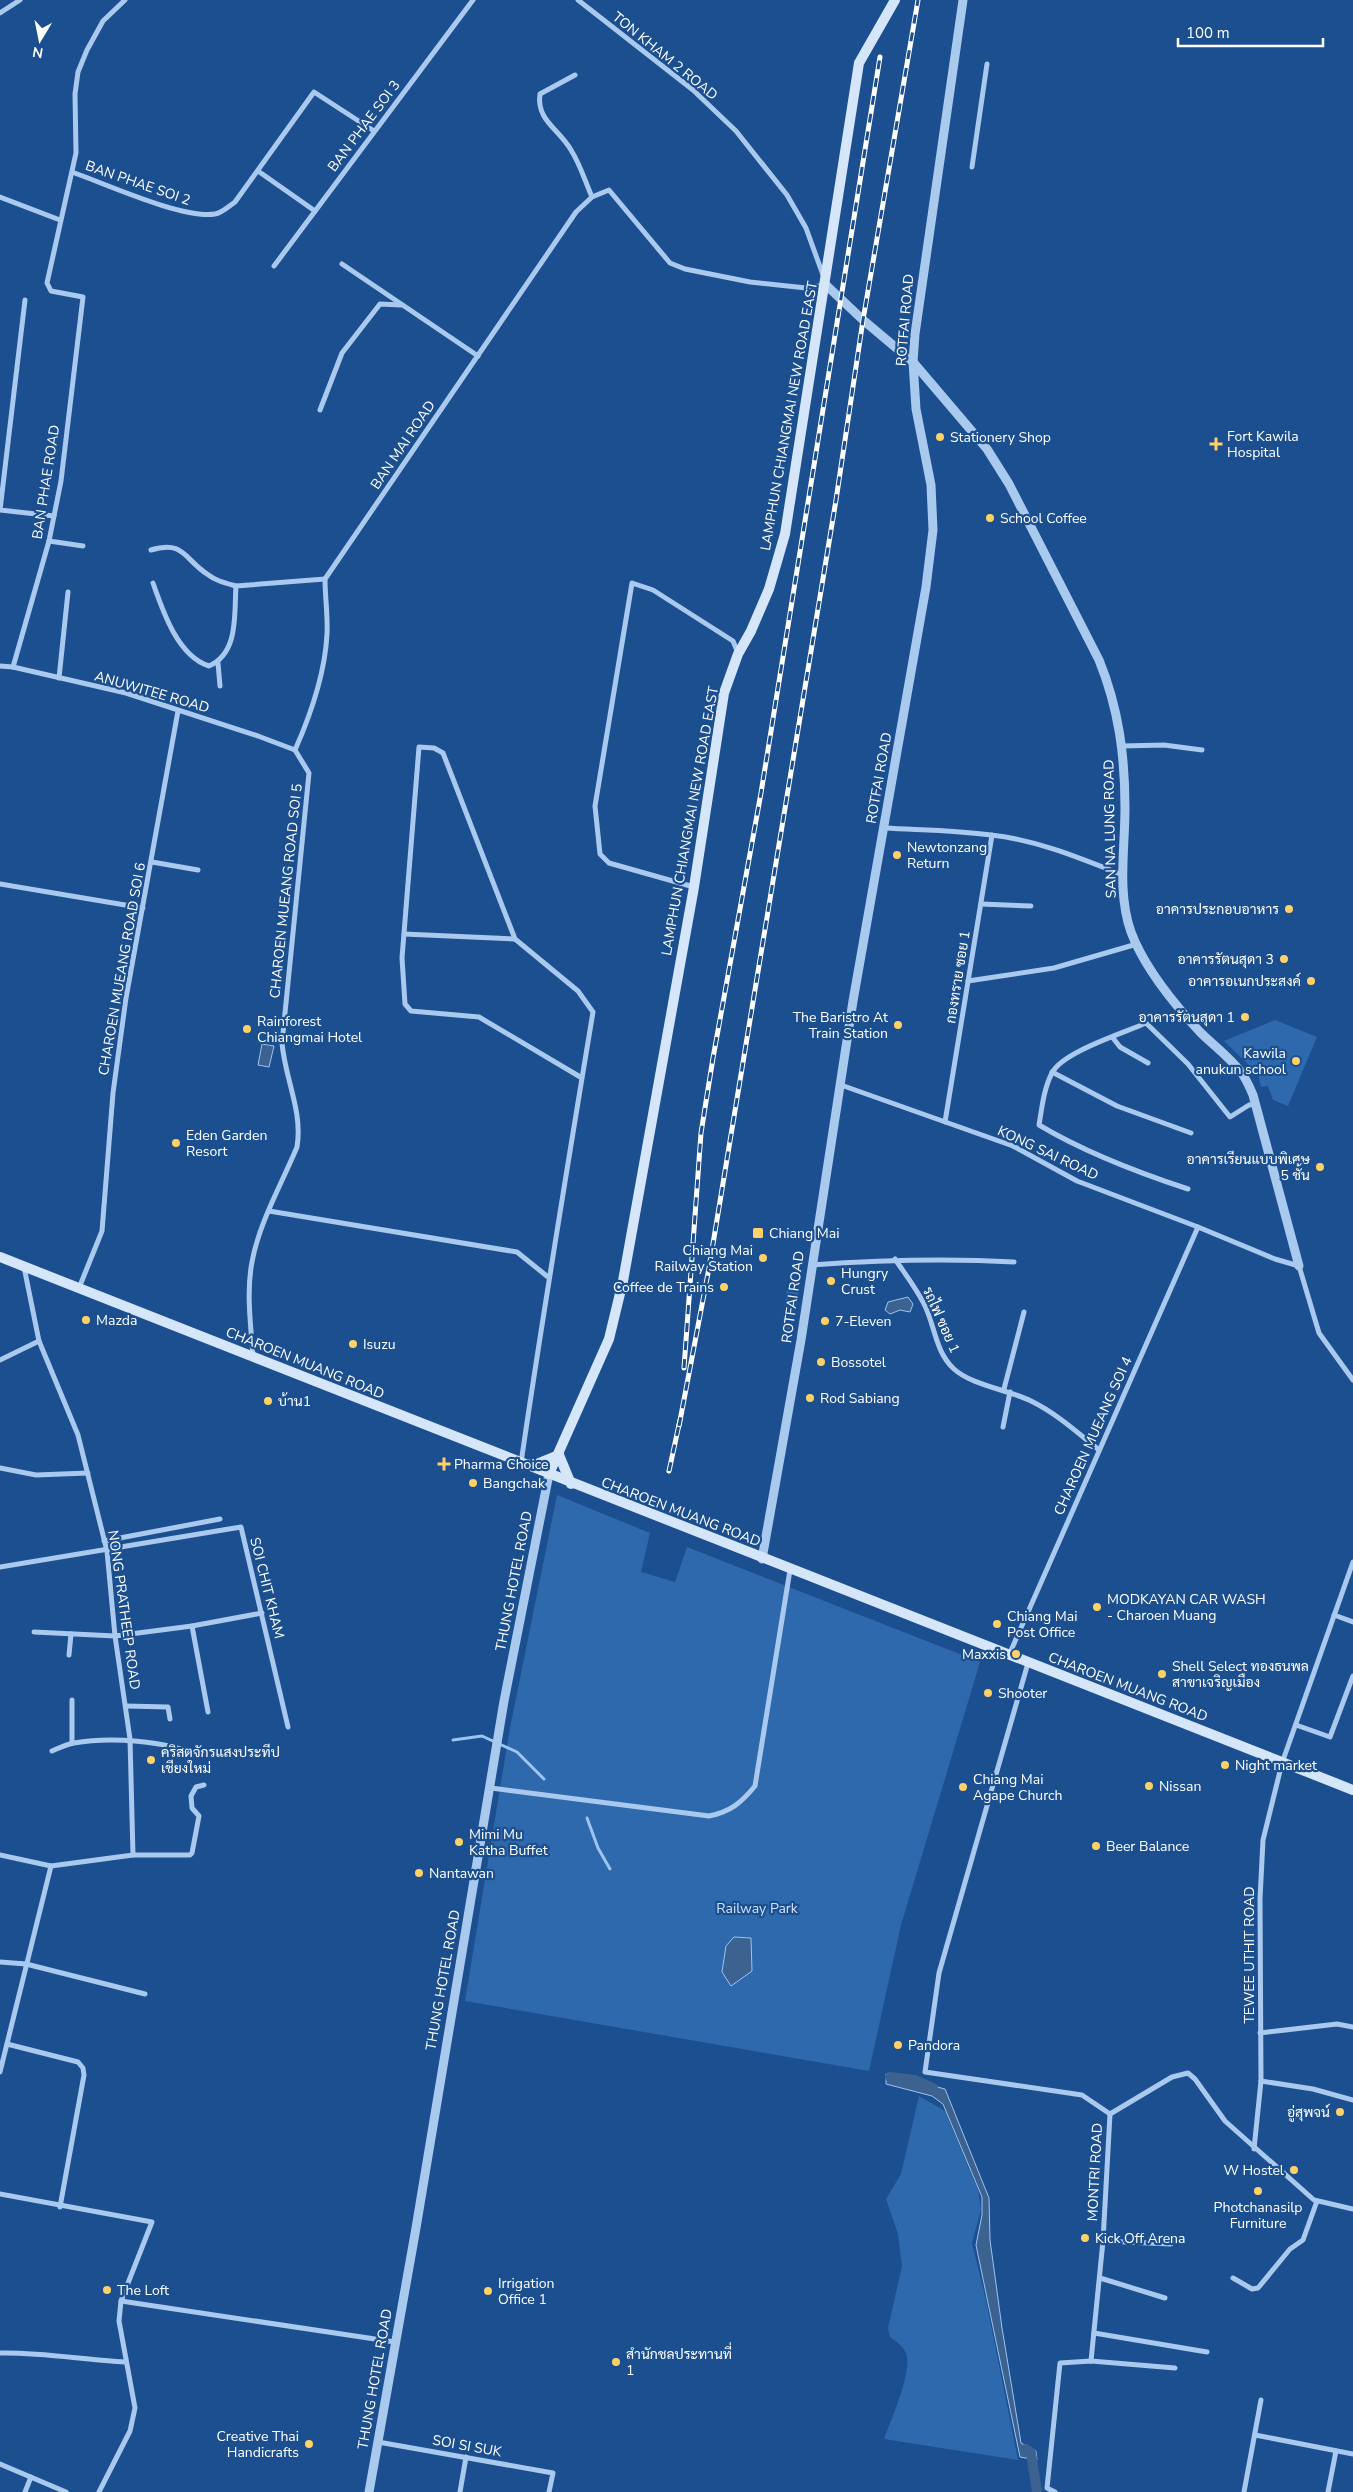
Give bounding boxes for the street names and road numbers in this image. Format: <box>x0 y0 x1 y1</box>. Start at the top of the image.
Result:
street label: TON KHAM 2 ROAD <box>608 8 722 104</box>
street label: BAN PHAE SOI 3 <box>323 76 405 176</box>
street label: BAN PHAE SOI 2 <box>83 156 193 210</box>
street label: ROTFAI ROAD <box>892 273 918 367</box>
street label: LAMPHUN CHIANGMAI NEW ROAD EAST <box>756 279 822 552</box>
street label: BAN MAI ROAD <box>366 397 440 493</box>
street label: BAN PHAE ROAD <box>28 423 64 541</box>
street label: ANUWITEE ROAD <box>92 667 212 717</box>
street label: LAMPHUN CHIANGMAI NEW ROAD EAST <box>657 684 723 957</box>
street label: ROTFAI ROAD <box>862 731 896 825</box>
street label: SAN NA LUNG ROAD <box>1099 759 1121 899</box>
street label: CHAROEN MUEANG ROAD SOI 5 <box>265 783 307 999</box>
street label: CHAROEN MUEANG ROAD SOI 6 <box>94 861 150 1077</box>
street label: กองทราย ซอย 1 <box>941 929 975 1025</box>
street label: KONG SAI ROAD <box>994 1121 1102 1185</box>
street label: ROTFAI ROAD <box>777 1250 809 1344</box>
street label: รถไฟ ซอย 1 <box>918 1284 964 1356</box>
street label: CHAROEN MUANG ROAD <box>223 1322 387 1404</box>
street label: CHAROEN MUEANG SOI 4 <box>1049 1354 1137 1518</box>
street label: CHAROEN MUANG ROAD <box>599 1473 763 1551</box>
street label: THUNG HOTEL ROAD <box>491 1509 537 1653</box>
street label: NONG PRATHEEP ROAD <box>103 1529 145 1691</box>
street label: SOI CHIT KHAM <box>245 1535 289 1641</box>
street label: CHAROEN MUANG ROAD <box>1046 1648 1210 1726</box>
street label: TEWEE UTHIT ROAD <box>1240 1886 1259 2024</box>
street label: THUNG HOTEL ROAD <box>421 1908 465 2052</box>
street label: MONTRI ROAD <box>1083 2122 1107 2222</box>
street label: THUNG HOTEL ROAD <box>353 2307 397 2451</box>
street label: SOI SI SUK <box>431 2431 503 2461</box>

